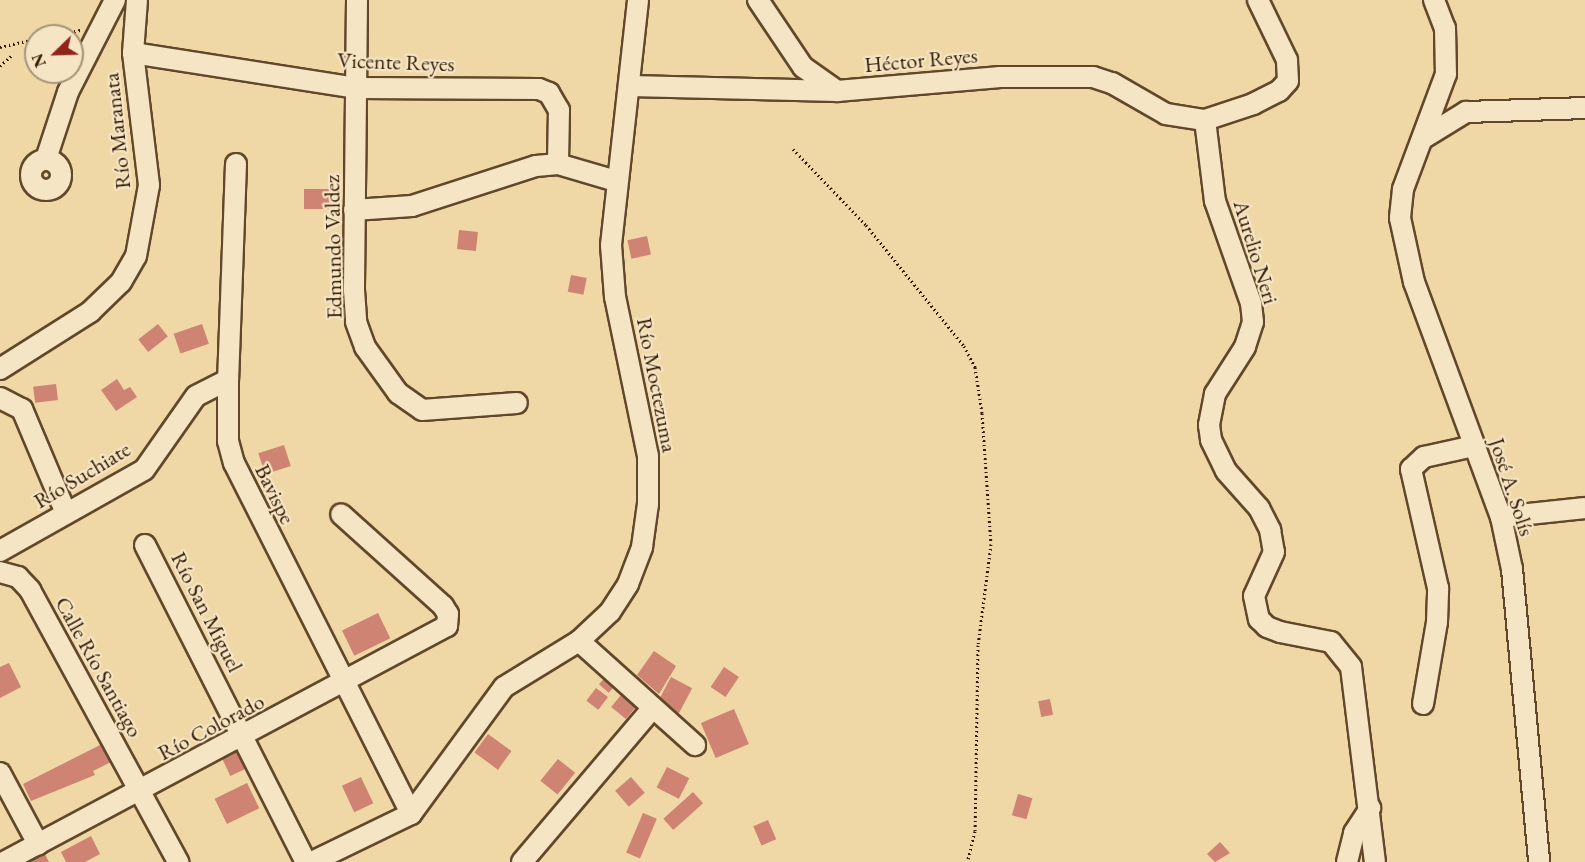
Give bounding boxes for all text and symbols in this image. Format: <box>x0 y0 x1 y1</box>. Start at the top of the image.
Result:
north arrow <box>24 24 84 84</box>
street label: Héctor Reyes <box>863 42 979 78</box>
street label: Vicente Reyes <box>337 47 455 77</box>
text: N <box>27 50 51 71</box>
street label: Río Maranata <box>98 72 136 190</box>
street label: Edmundo Valdez <box>319 175 347 319</box>
street label: Aurelio Neri <box>1228 197 1284 307</box>
street label: Río Moctezuma <box>631 315 683 455</box>
street label: José A. Solís <box>1484 435 1540 539</box>
street label: Río Suchiate <box>29 436 135 514</box>
street label: Bavispe <box>249 460 301 528</box>
street label: Río San Miguel <box>165 547 249 677</box>
street label: Calle Río Santiago <box>50 592 148 742</box>
street label: Río Colorado <box>153 688 269 766</box>

